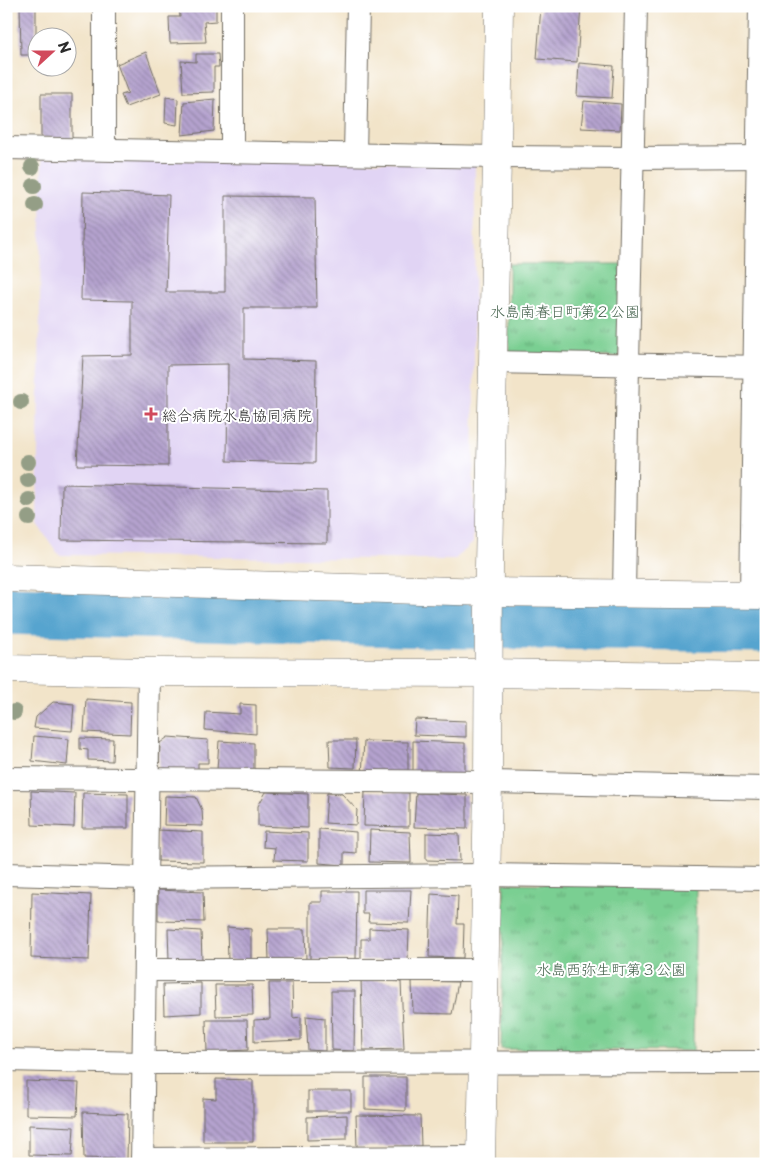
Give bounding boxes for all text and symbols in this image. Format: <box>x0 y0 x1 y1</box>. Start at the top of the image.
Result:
north arrow <box>28 28 78 78</box>
text: N <box>53 38 76 56</box>
park label: 水島南春日町第２公園 <box>490 299 640 322</box>
place label: 総合病院水島協同病院 <box>162 403 312 426</box>
marker: 総合病院水島協同病院 <box>144 407 158 421</box>
park label: 水島西弥生町第３公園 <box>536 957 686 980</box>

